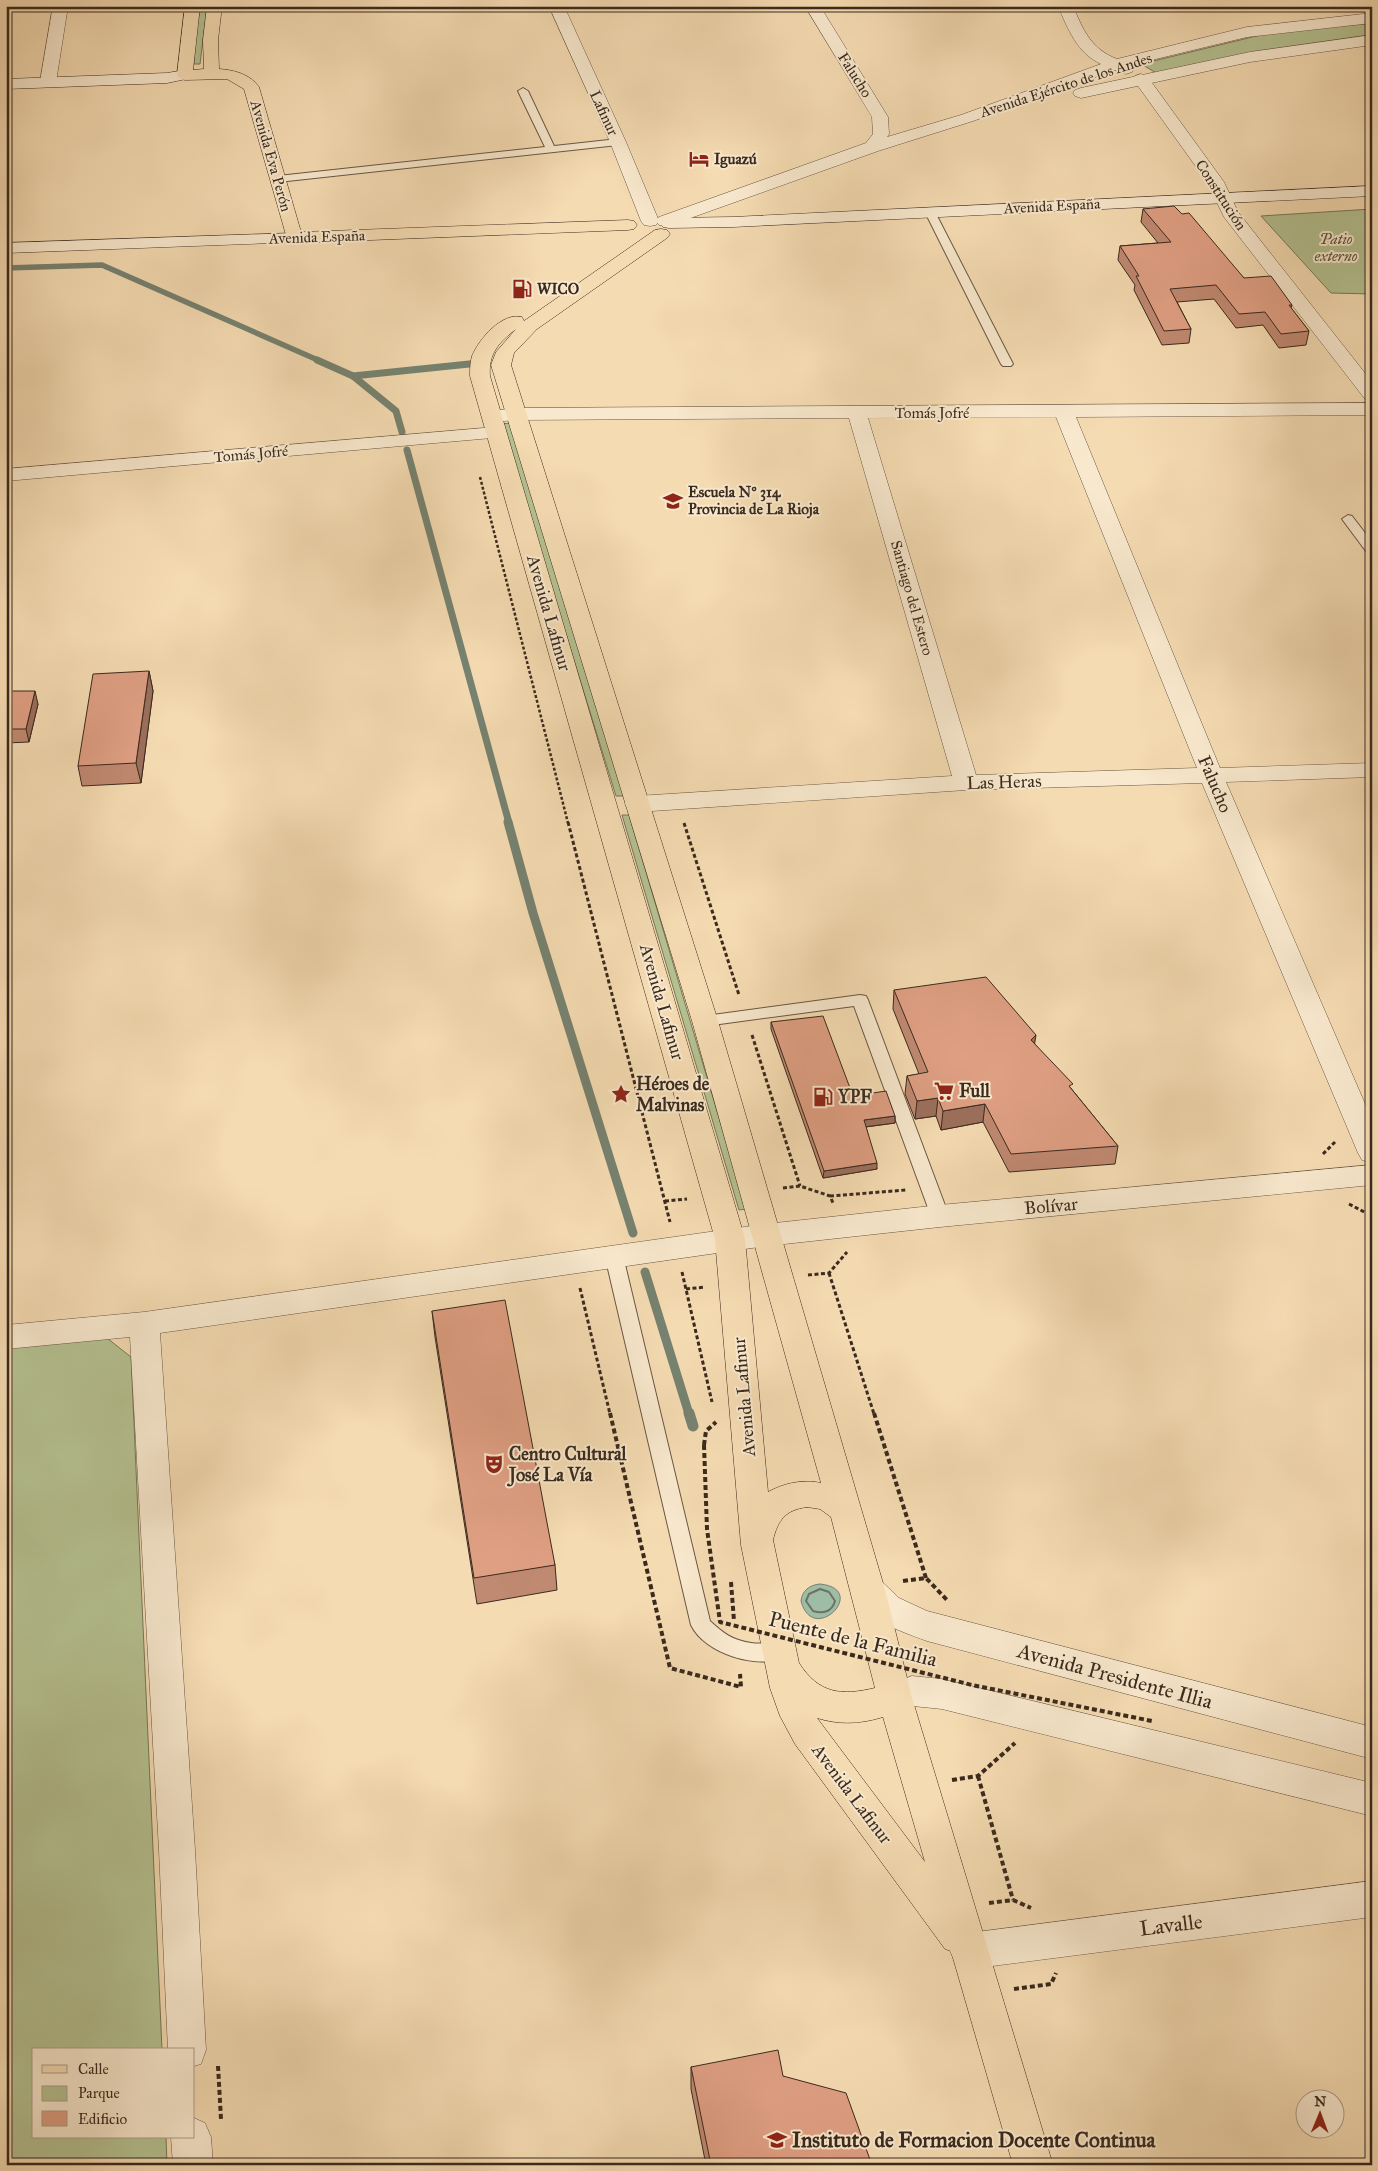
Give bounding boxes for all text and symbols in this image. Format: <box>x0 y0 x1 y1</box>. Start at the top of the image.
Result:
street label: Falucho <box>834 49 876 101</box>
street label: Avenida Ejército de los Andes <box>977 49 1154 122</box>
street label: Lafinur <box>586 88 622 139</box>
street label: Avenida Eva Perón <box>246 97 296 214</box>
hotel icon: Iguazú <box>688 148 710 170</box>
place label: Iguazú <box>714 150 757 169</box>
street label: Constitución <box>1192 156 1250 234</box>
street label: Avenida España <box>1002 194 1101 218</box>
street label: Avenida España <box>267 226 366 248</box>
park label: Patio externo <box>1315 230 1358 265</box>
fuel station icon: WICO <box>511 278 533 300</box>
place label: WICO <box>537 280 579 298</box>
street label: Tomás Jofré <box>895 404 970 423</box>
street label: Tomás Jofré <box>213 442 290 467</box>
place label: Escuela Nº 314 Provincia de La Rioja <box>688 483 820 519</box>
school or university icon: Escuela Nº 314 Provincia de La Rioja <box>662 490 684 512</box>
street label: Santiago del Estero <box>887 538 937 658</box>
street label: Avenida Lafinur <box>522 551 576 674</box>
street label: Falucho <box>1193 752 1237 816</box>
street label: Las Heras <box>966 770 1042 794</box>
street label: Avenida Lafinur <box>635 940 689 1063</box>
place label: Héroes de Malvinas <box>636 1073 710 1116</box>
supermarket icon: Full <box>933 1080 955 1102</box>
place label: Full <box>959 1080 991 1102</box>
place icon: Héroes de Malvinas <box>610 1083 632 1105</box>
fuel station icon: YPF <box>812 1086 834 1108</box>
place label: YPF <box>837 1086 872 1108</box>
street label: Bolívar <box>1023 1193 1079 1219</box>
street label: Avenida Lafinur <box>728 1336 760 1459</box>
place label: Centro Cultural José La Vía <box>507 1443 628 1487</box>
theatre icon: Centro Cultural José La Vía <box>483 1453 505 1475</box>
street label: Puente de la Familia <box>766 1606 940 1673</box>
street label: Avenida Presidente Illia <box>1014 1637 1215 1715</box>
street label: Avenida Lafinur <box>807 1739 897 1849</box>
street label: Lavalle <box>1138 1908 1204 1942</box>
legend <box>32 2048 195 2138</box>
text: Calle <box>78 2060 109 2078</box>
text: Parque <box>78 2084 120 2103</box>
north arrow <box>1296 2088 1346 2138</box>
text: N <box>1314 2093 1326 2110</box>
text: Edificio <box>78 2110 127 2128</box>
place label: Instituto de Formacion Docente Continua <box>792 2127 1157 2153</box>
school or university icon: Instituto de Formacion Docente Continua <box>766 2129 788 2151</box>

